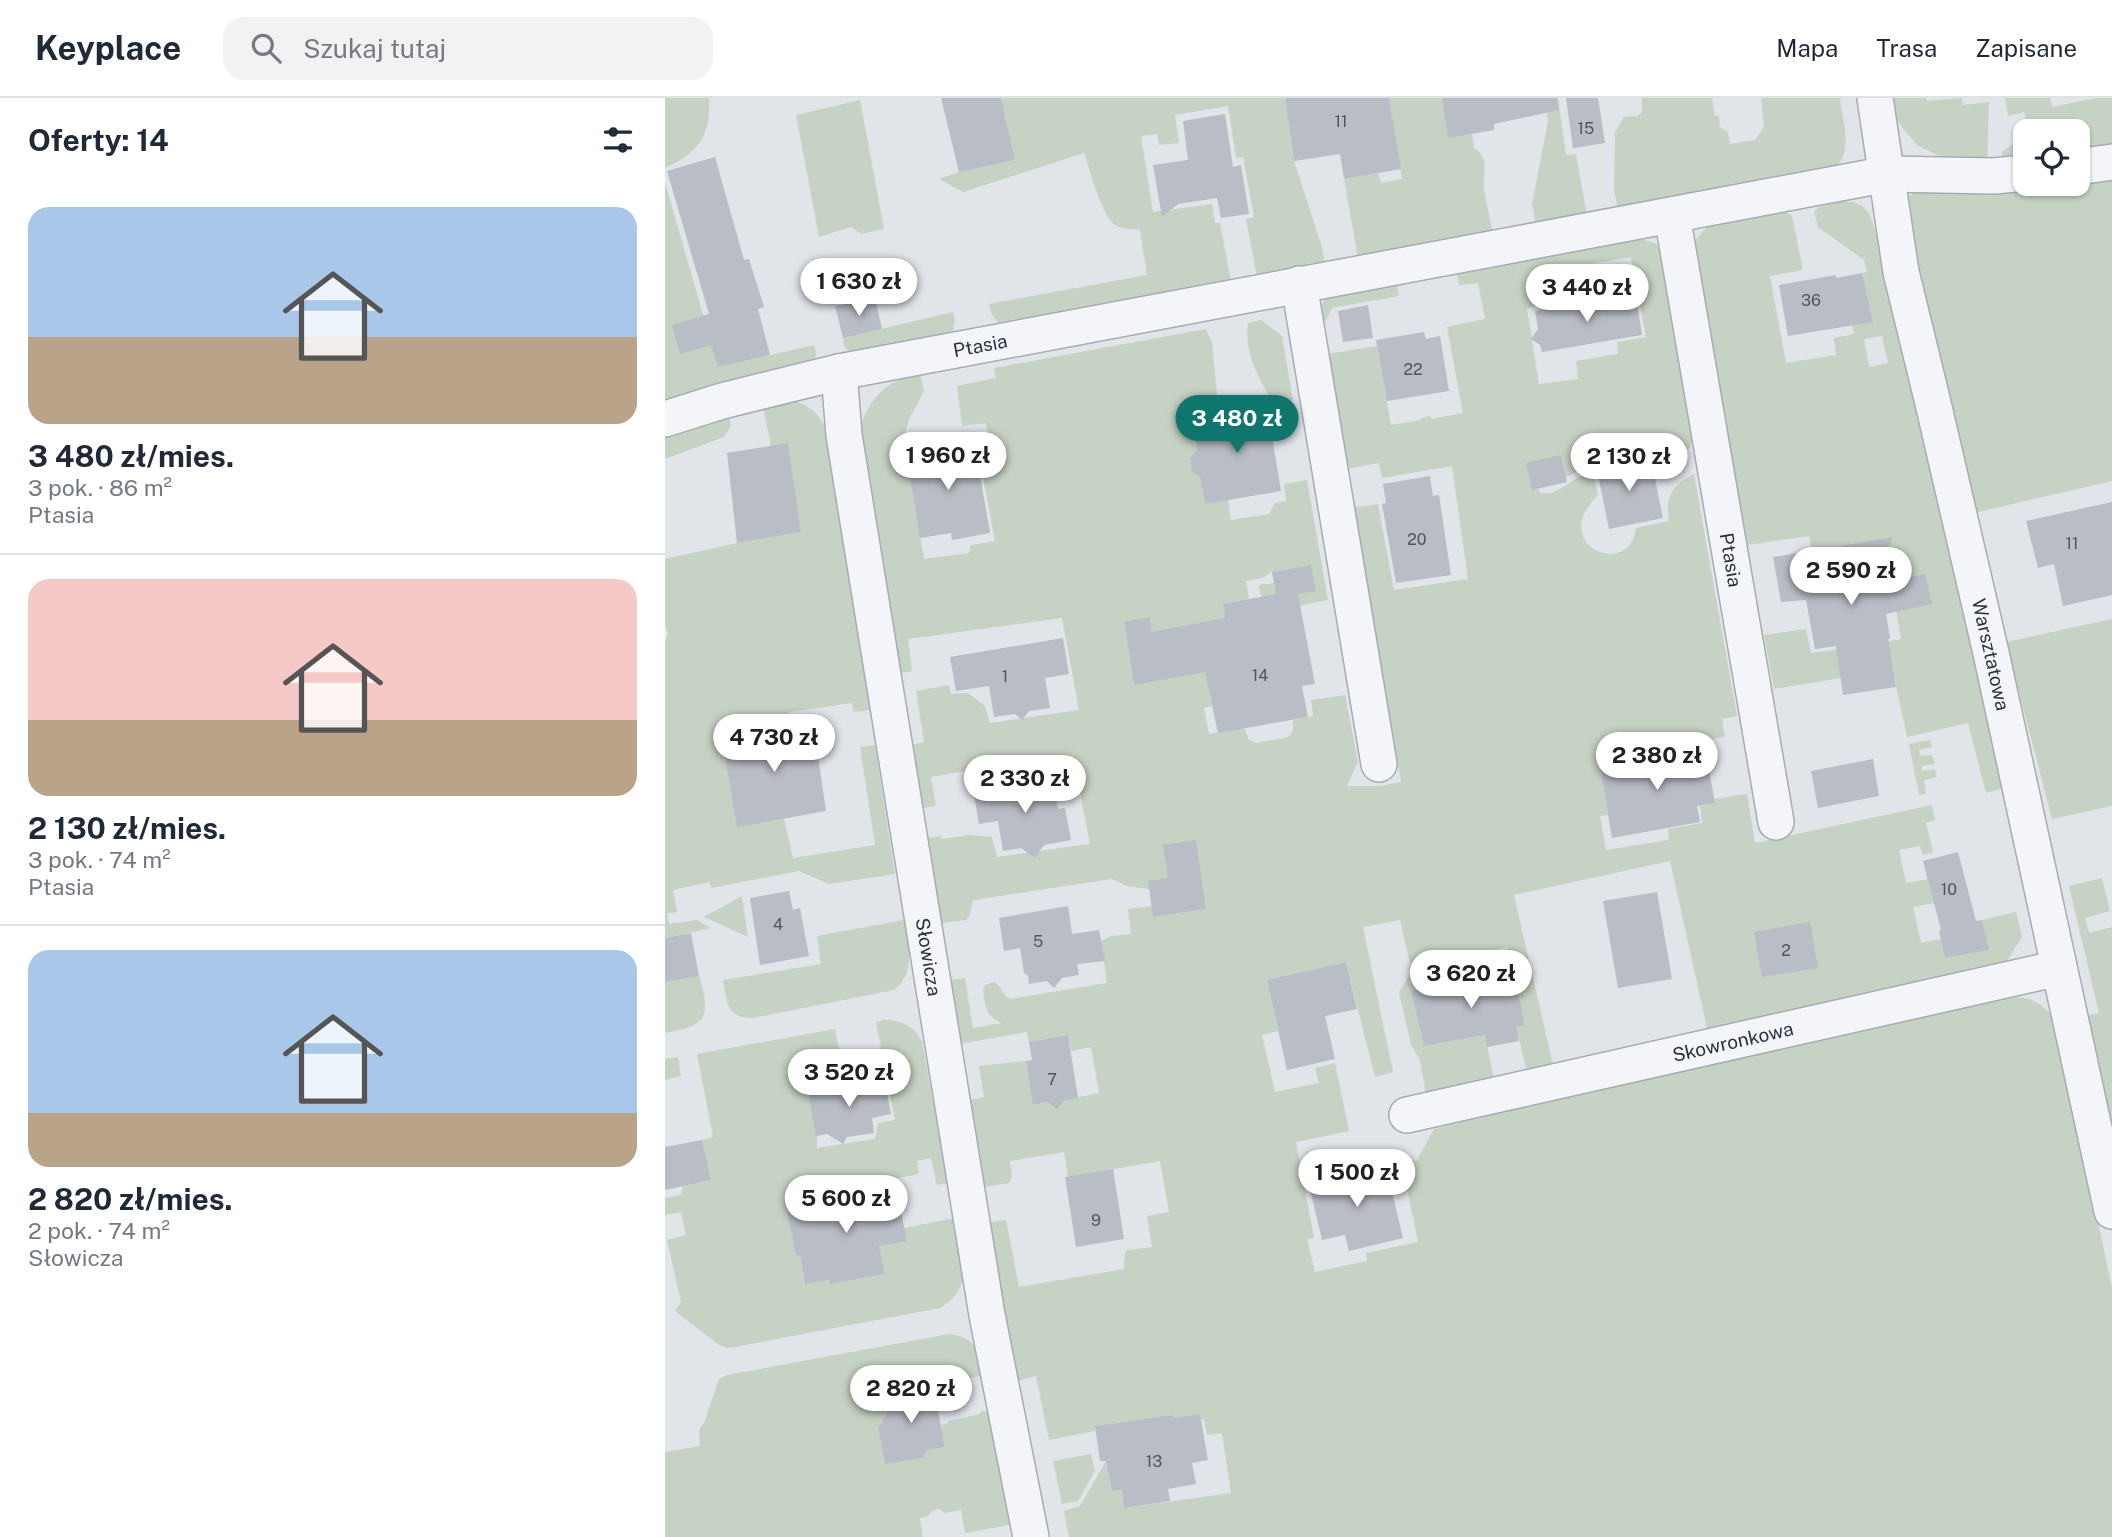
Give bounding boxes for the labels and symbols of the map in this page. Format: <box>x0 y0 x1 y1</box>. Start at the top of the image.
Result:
house number: 11 <box>1334 112 1348 131</box>
house number: 15 <box>1578 119 1594 138</box>
pin: 1 630 zł <box>787 258 931 318</box>
pin: 3 440 zł <box>1515 264 1659 324</box>
house number: 36 <box>1801 291 1821 310</box>
street label: Ptasia <box>951 329 1009 361</box>
house number: 22 <box>1403 360 1423 379</box>
pin: 3 480 zł <box>1165 396 1309 455</box>
pin: 1 960 zł <box>876 432 1020 492</box>
pin: 2 130 zł <box>1557 434 1701 493</box>
house number: 20 <box>1407 530 1427 549</box>
street label: Ptasia <box>1716 531 1747 589</box>
house number: 11 <box>2065 534 2079 553</box>
pin: 2 590 zł <box>1779 547 1923 607</box>
street label: Warsztatowa <box>1968 596 2014 713</box>
house number: 14 <box>1252 666 1268 685</box>
house number: 1 <box>1002 667 1008 686</box>
pin: 4 730 zł <box>702 714 846 774</box>
pin: 2 380 zł <box>1585 732 1729 792</box>
pin: 2 330 zł <box>953 756 1097 815</box>
house number: 10 <box>1941 880 1957 899</box>
house number: 4 <box>773 915 783 934</box>
street label: Słowicza <box>912 916 946 998</box>
house number: 5 <box>1033 932 1043 951</box>
house number: 2 <box>1781 941 1791 960</box>
pin: 3 620 zł <box>1399 950 1543 1010</box>
street label: Skowronkowa <box>1670 1017 1795 1066</box>
pin: 3 520 zł <box>777 1049 921 1109</box>
house number: 7 <box>1047 1070 1057 1089</box>
pin: 1 500 zł <box>1285 1150 1429 1209</box>
pin: 5 600 zł <box>774 1176 918 1235</box>
house number: 9 <box>1091 1211 1101 1230</box>
pin: 2 820 zł <box>839 1366 983 1425</box>
house number: 13 <box>1146 1452 1162 1471</box>

